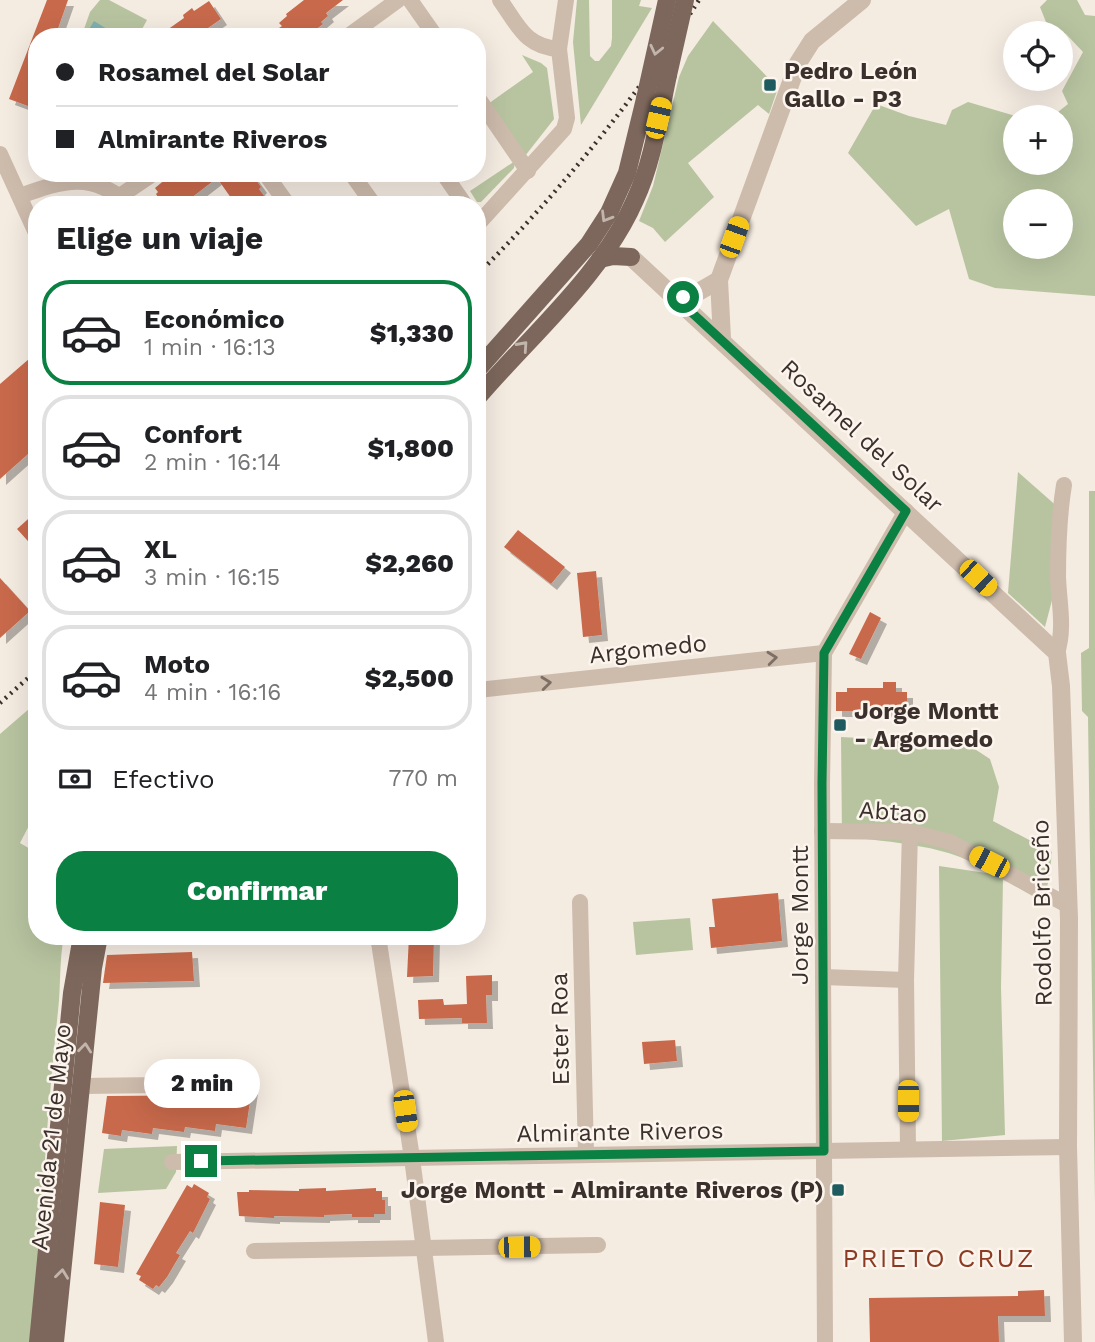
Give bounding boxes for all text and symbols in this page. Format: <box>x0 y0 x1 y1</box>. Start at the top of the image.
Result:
map controls <box>1003 21 1073 259</box>
button: locate <box>1003 21 1073 91</box>
one-way arrow <box>650 44 664 56</box>
text: Rosamel del Solar <box>98 57 330 87</box>
place label: Pedro León Gallo - P3 <box>784 57 917 113</box>
marker: Pedro León Gallo - P3 <box>762 77 778 93</box>
car <box>644 95 673 141</box>
button: + <box>1003 105 1073 175</box>
text: Almirante Riveros <box>98 124 327 154</box>
button: − <box>1003 189 1073 259</box>
one-way arrow <box>602 210 615 223</box>
car <box>717 214 752 260</box>
text: Elige un viaje <box>56 219 263 257</box>
route start <box>667 281 699 313</box>
icon: car <box>60 301 123 364</box>
text: Económico <box>144 304 285 334</box>
text: $1,330 <box>370 318 454 348</box>
text: 1 min · 16:13 <box>144 334 276 361</box>
one-way arrow <box>515 341 527 354</box>
street label: Rosamel del Solar <box>775 354 949 519</box>
icon: car <box>60 416 123 479</box>
text: Confort <box>144 419 242 449</box>
text: $1,800 <box>368 433 454 463</box>
text: 2 min · 16:14 <box>144 449 281 476</box>
icon: car <box>60 531 123 594</box>
text: XL <box>144 534 177 564</box>
text: $2,260 <box>365 548 454 578</box>
car <box>956 556 1001 600</box>
text: 3 min · 16:15 <box>144 564 280 591</box>
street label: Argomedo <box>588 629 708 669</box>
icon: car <box>60 646 123 709</box>
text: Moto <box>144 649 210 679</box>
one-way arrow <box>766 651 778 666</box>
text: $2,500 <box>365 663 454 693</box>
one-way arrow <box>540 675 551 690</box>
text: 4 min · 16:16 <box>144 679 281 706</box>
place label: Jorge Montt - Argomedo <box>854 697 999 753</box>
marker: Jorge Montt - Argomedo <box>832 717 848 733</box>
icon: cash <box>56 760 94 798</box>
text: Efectivo <box>112 764 215 794</box>
text: 770 m <box>389 765 458 792</box>
street label: Abtao <box>858 796 928 828</box>
street label: Rodolfo Briceño <box>1026 819 1058 1007</box>
car <box>966 843 1013 881</box>
street label: Jorge Montt <box>786 845 814 985</box>
button: Confirmar <box>56 851 458 931</box>
street label: Ester Roa <box>545 972 575 1086</box>
street label: Avenida 21 de Mayo <box>25 1022 77 1252</box>
one-way arrow <box>77 1042 92 1053</box>
callout: 2 min <box>143 1060 259 1108</box>
text: 2 min <box>171 1070 233 1097</box>
car <box>898 1080 919 1122</box>
car <box>392 1089 419 1133</box>
street label: Almirante Riveros <box>516 1116 724 1148</box>
route end <box>185 1145 217 1177</box>
place label: Jorge Montt - Almirante Riveros (P) <box>401 1176 824 1204</box>
marker: Jorge Montt - Almirante Riveros (P) <box>830 1182 846 1198</box>
car <box>498 1236 541 1258</box>
district label: PRIETO CRUZ <box>843 1243 1035 1273</box>
one-way arrow <box>54 1268 69 1279</box>

